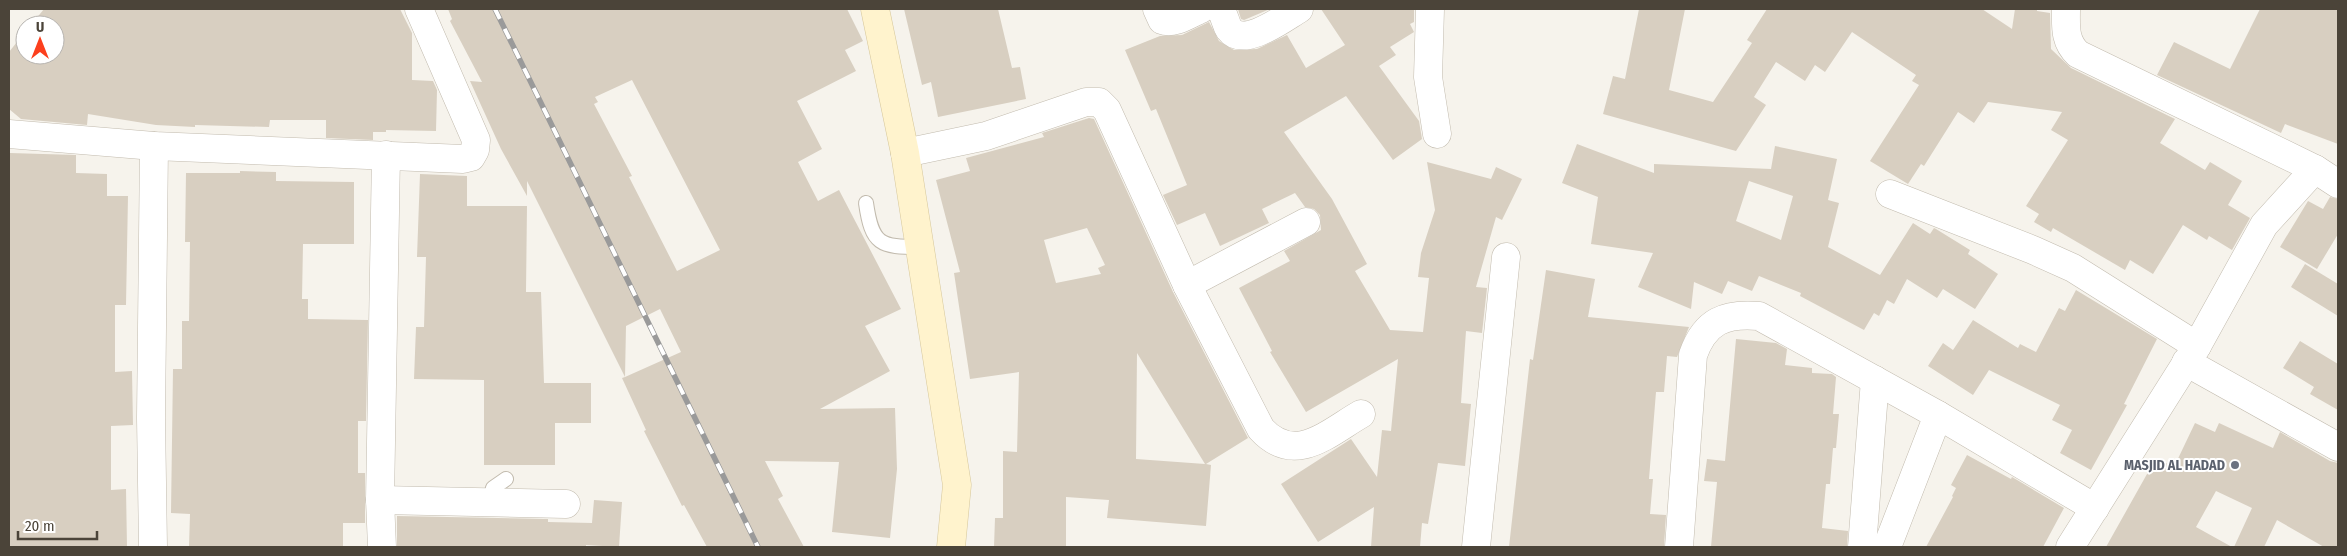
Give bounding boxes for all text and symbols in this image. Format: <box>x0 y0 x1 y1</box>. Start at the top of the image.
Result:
north arrow <box>15 15 65 65</box>
text: U <box>36 19 44 36</box>
place label: MASJID AL HADAD <box>2124 457 2225 474</box>
marker: MASJID AL HADAD <box>2229 459 2241 471</box>
scale bar <box>18 508 96 540</box>
text: 20 m <box>25 517 55 535</box>

